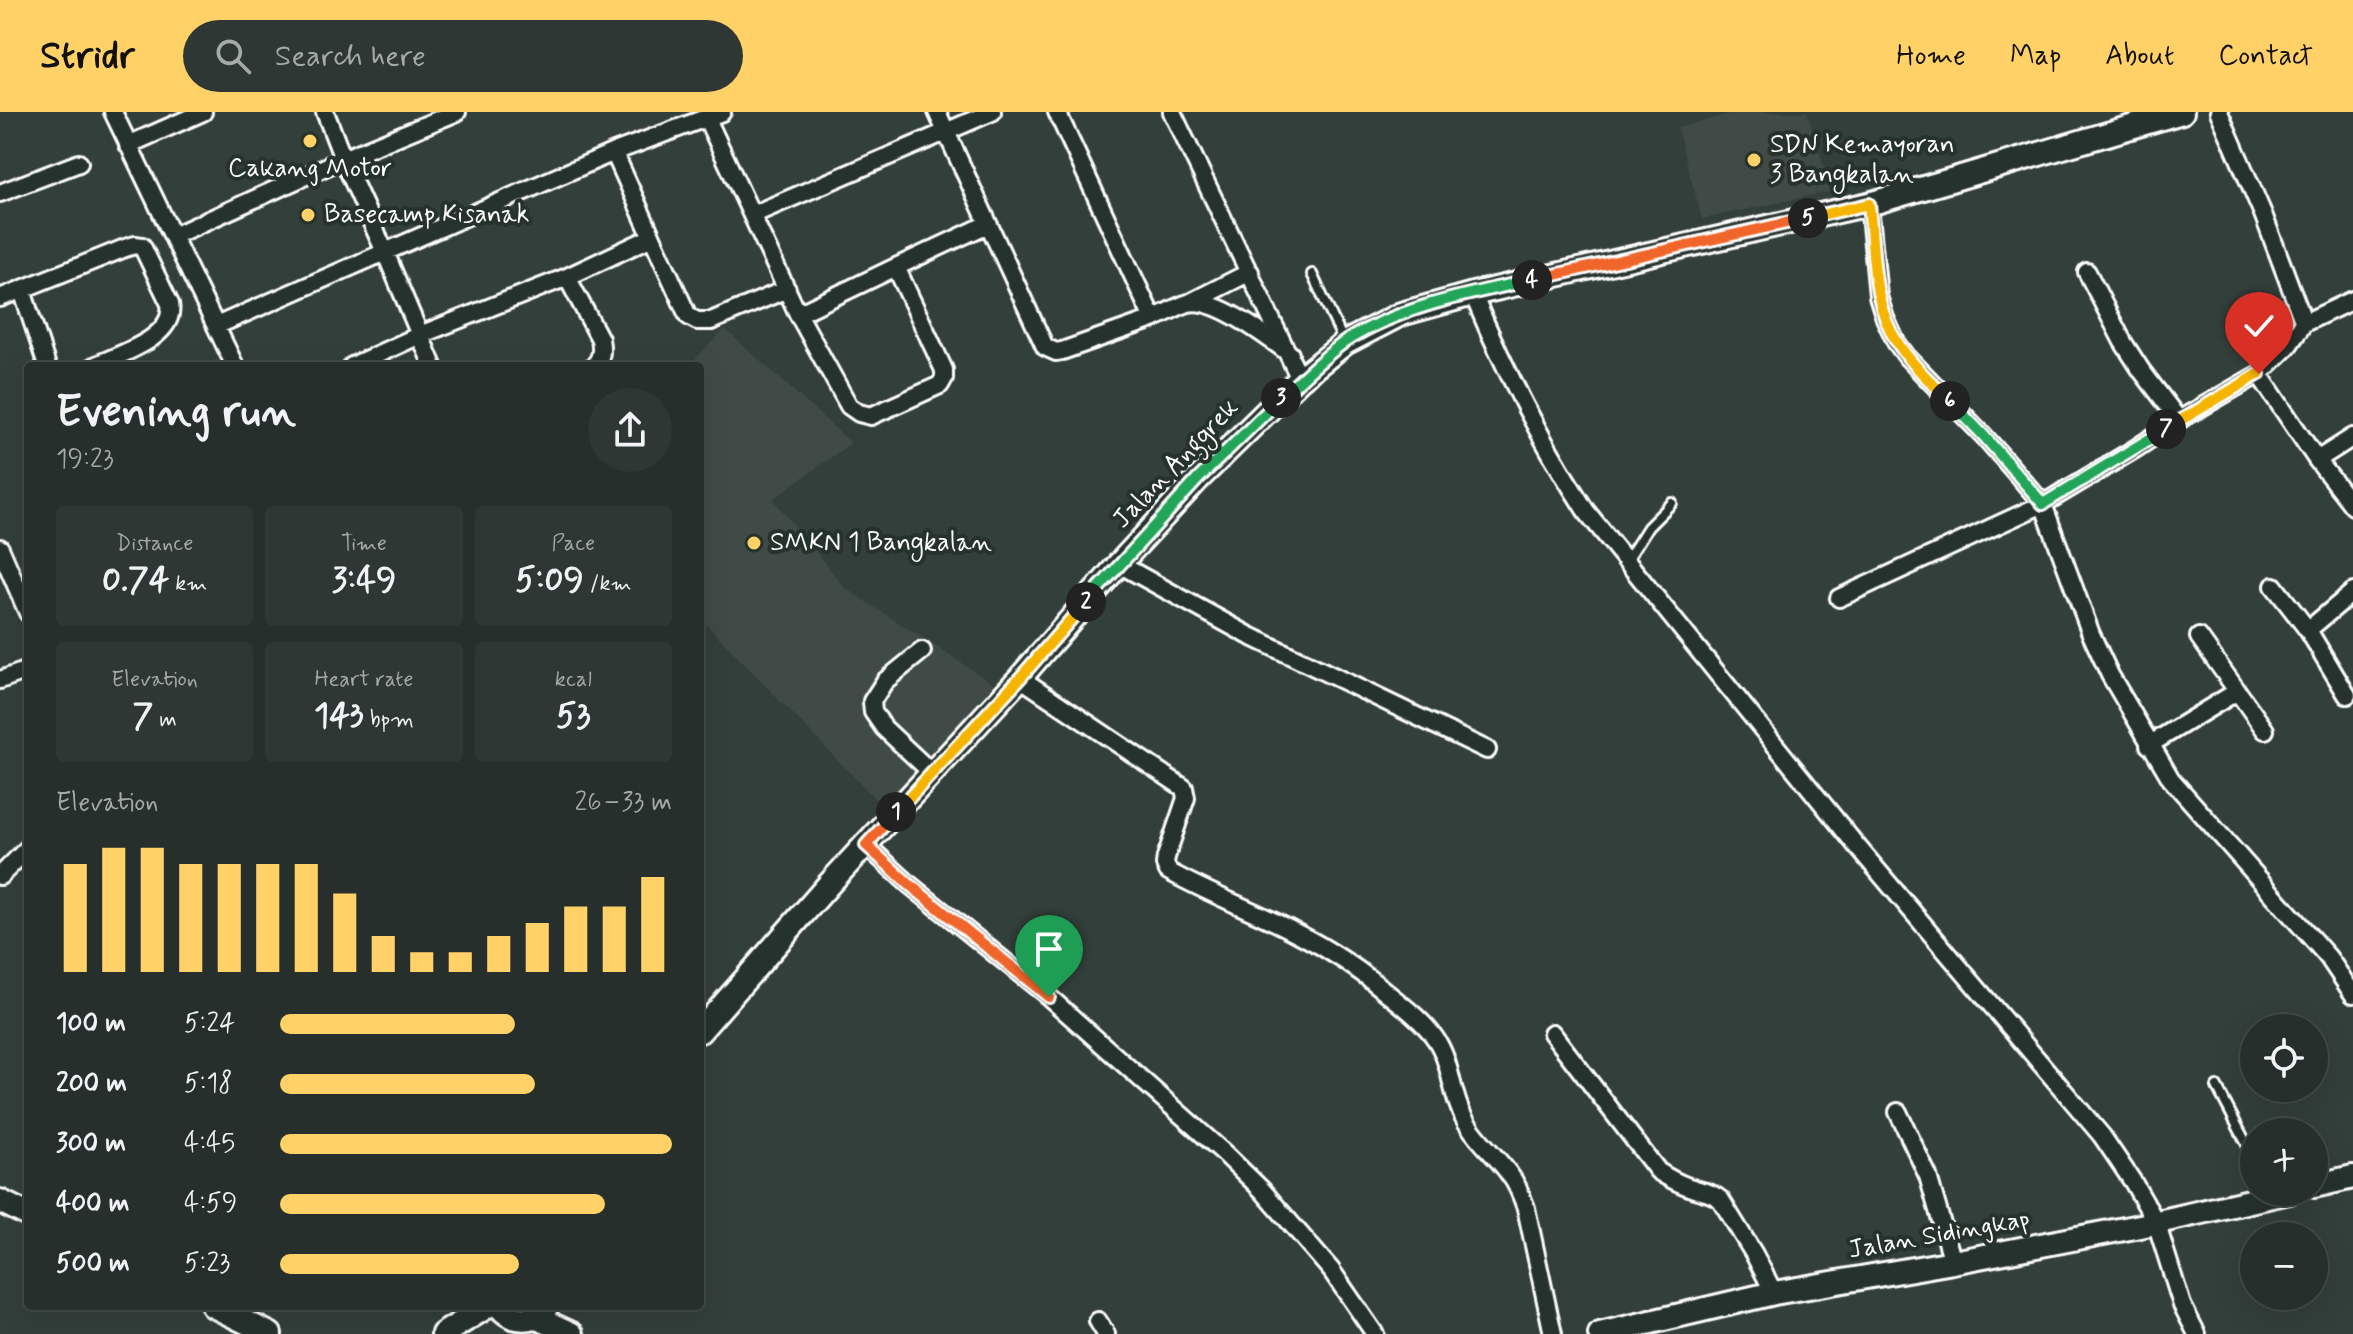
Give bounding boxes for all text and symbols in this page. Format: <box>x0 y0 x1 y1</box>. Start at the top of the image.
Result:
search box <box>183 20 743 92</box>
text: Stridr <box>40 32 135 81</box>
icon: search <box>211 34 255 78</box>
text: Search here <box>275 37 426 76</box>
text: Home <box>1896 38 1966 75</box>
text: Map <box>2010 38 2061 75</box>
text: About <box>2105 38 2174 75</box>
text: Contact <box>2218 38 2313 75</box>
place label: SDN Kemayoran 3 Bangkalan <box>1770 128 1955 194</box>
marker: Cakang Motor <box>301 132 319 150</box>
marker: SDN Kemayoran 3 Bangkalan <box>1745 151 1763 169</box>
place label: Cakang Motor <box>228 152 392 186</box>
place label: Basecamp Kisanak <box>324 198 530 232</box>
pin: 5 <box>1788 198 1828 238</box>
text: 5 <box>1801 204 1815 232</box>
marker: Basecamp Kisanak <box>299 206 317 224</box>
pin: 4 <box>1512 260 1552 300</box>
text: 4 <box>1526 266 1538 294</box>
pin <box>2225 292 2293 374</box>
icon: check <box>2237 304 2281 348</box>
pin: 3 <box>1261 378 1301 418</box>
pin: 6 <box>1930 381 1970 421</box>
text: Evening run <box>56 384 296 442</box>
text: 3 <box>1276 384 1286 412</box>
text: 6 <box>1944 387 1956 415</box>
button: share <box>588 388 672 472</box>
street label: Jalan Anggrek <box>1106 392 1249 538</box>
pin: 7 <box>2146 409 2186 449</box>
text: 7 <box>2159 415 2173 443</box>
text: 19:23 <box>56 443 114 477</box>
place label: SMKN 1 Bangkalan <box>770 526 992 562</box>
text: Distance <box>116 530 193 558</box>
text: Time <box>341 530 387 558</box>
text: Pace <box>551 530 595 558</box>
marker: SMKN 1 Bangkalan <box>745 534 763 552</box>
text: 0.74 <box>102 558 169 603</box>
text: 3:49 <box>332 558 396 603</box>
text: 5:09 <box>515 558 584 603</box>
text: km <box>169 570 207 598</box>
text: /km <box>584 570 632 598</box>
pin: 2 <box>1066 582 1106 622</box>
text: 2 <box>1081 588 1091 616</box>
text: Elevation <box>111 666 198 694</box>
text: Heart rate <box>315 666 413 694</box>
text: kcal <box>555 666 592 694</box>
text: 7 <box>133 694 153 739</box>
text: 143 <box>314 694 364 739</box>
text: 53 <box>556 694 591 739</box>
text: m <box>153 706 177 734</box>
text: bpm <box>364 706 414 734</box>
text: Elevation <box>56 786 158 820</box>
text: 26–33 m <box>574 786 672 820</box>
pin: 1 <box>876 792 916 832</box>
text: 1 <box>891 798 901 826</box>
pin <box>1015 915 1083 997</box>
icon: arrive <box>1027 927 1071 971</box>
text: 100 m <box>56 1007 126 1041</box>
text: 5:24 <box>184 1007 235 1041</box>
map controls <box>2240 1014 2328 1310</box>
button: locate <box>2240 1014 2328 1102</box>
text: 200 m <box>56 1067 127 1101</box>
text: 5:18 <box>184 1067 232 1101</box>
button: + <box>2240 1118 2328 1206</box>
text: 300 m <box>56 1127 126 1161</box>
text: 4:45 <box>184 1127 235 1161</box>
text: 400 m <box>56 1187 129 1221</box>
text: 4:59 <box>184 1187 237 1221</box>
street label: Jalan Sidingkap <box>1846 1202 2032 1268</box>
button: − <box>2240 1222 2328 1310</box>
text: 500 m <box>56 1247 130 1281</box>
text: 5:23 <box>184 1247 230 1281</box>

